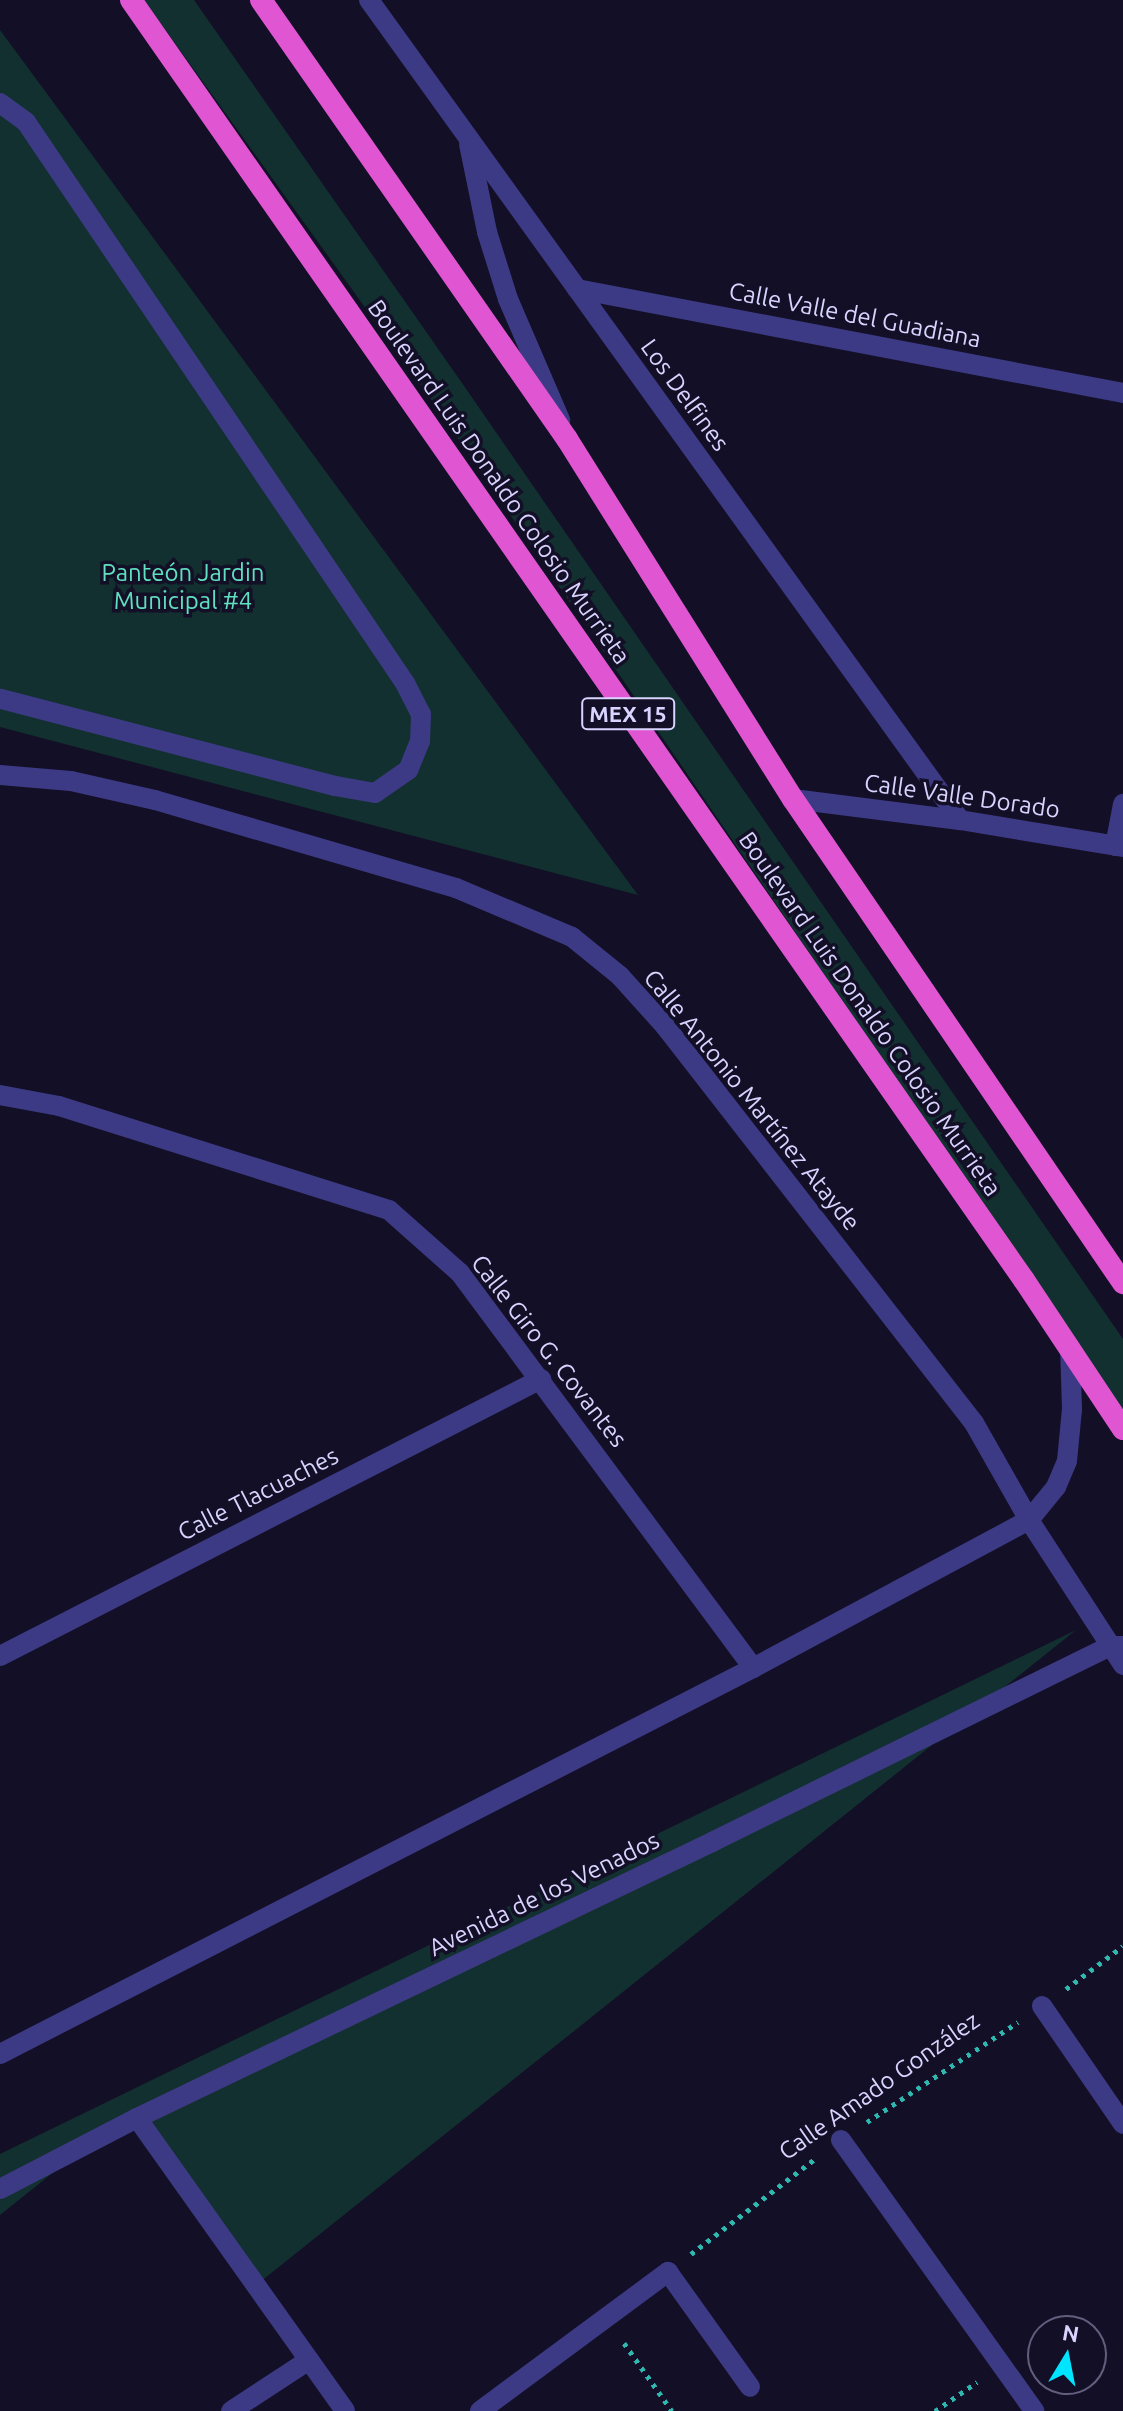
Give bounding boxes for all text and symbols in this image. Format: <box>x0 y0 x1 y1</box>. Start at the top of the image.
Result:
street label: Calle Valle del Guadiana <box>727 276 983 354</box>
street label: Boulevard Luis Donaldo Colosio Murrieta <box>362 294 636 670</box>
street label: Los Delfines <box>635 334 735 456</box>
park label: Panteón Jardin Municipal #4 <box>102 559 264 615</box>
road number: MEX 15 <box>580 696 676 732</box>
street label: Calle Valle Dorado <box>862 768 1062 824</box>
street label: Boulevard Luis Donaldo Colosio Murrieta <box>733 826 1007 1202</box>
street label: Calle Antonio Martínez Atayde <box>638 964 866 1236</box>
street label: Calle Giro G. Covantes <box>465 1249 633 1453</box>
street label: Calle Tlacuaches <box>173 1441 343 1547</box>
street label: Avenida de los Venados <box>424 1826 664 1962</box>
street label: Calle Amado González <box>773 2006 985 2166</box>
north arrow <box>1027 2315 1107 2395</box>
text: N <box>1061 2319 1081 2347</box>

